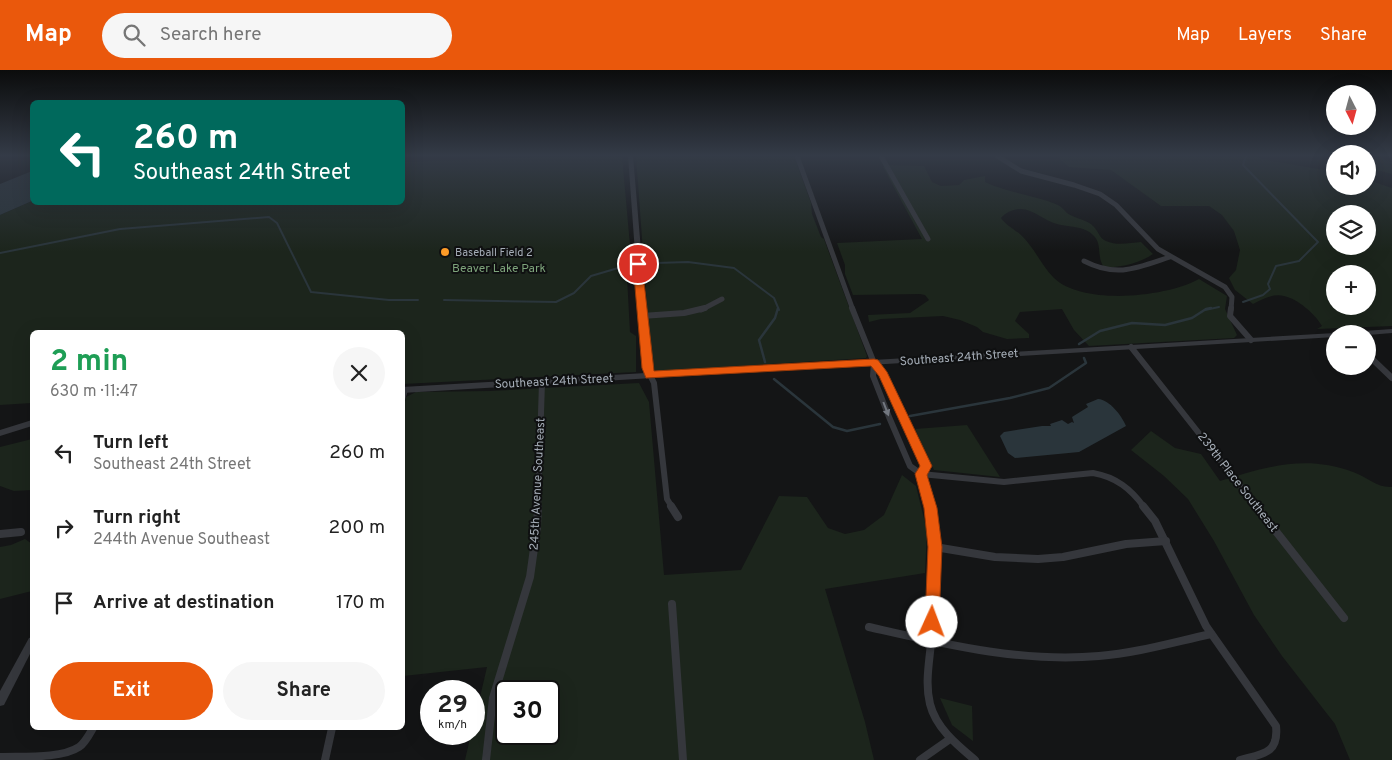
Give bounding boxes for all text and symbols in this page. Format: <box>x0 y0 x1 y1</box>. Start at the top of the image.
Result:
search box <box>102 13 452 58</box>
text: Map <box>25 20 72 50</box>
icon: search <box>120 21 148 49</box>
text: Search here <box>160 23 261 47</box>
text: Map <box>1176 24 1210 47</box>
text: Layers <box>1238 24 1292 47</box>
text: Share <box>1320 24 1367 47</box>
north arrow <box>1326 85 1376 135</box>
map controls <box>1326 85 1376 375</box>
text: 260 m <box>133 117 238 161</box>
icon: left <box>50 120 115 185</box>
button: sound <box>1326 145 1376 195</box>
text: Southeast 24th Street <box>133 160 351 187</box>
button: layers <box>1326 205 1376 255</box>
pin <box>617 243 659 285</box>
marker: Baseball Field 2 <box>439 246 451 258</box>
place label: Baseball Field 2 <box>455 246 533 260</box>
icon: arrive <box>624 250 652 278</box>
park label: Beaver Lake Park <box>452 261 546 277</box>
button: + <box>1326 265 1376 315</box>
button: − <box>1326 325 1376 375</box>
text: 2 min <box>50 344 128 381</box>
street label: Southeast 24th Street <box>899 346 1019 370</box>
button: close <box>333 347 385 399</box>
street label: Southeast 24th Street <box>494 371 614 393</box>
text: 630 m · 11:47 <box>50 382 138 402</box>
one-way arrow <box>882 402 890 416</box>
street label: 245th Avenue Southeast <box>527 417 549 551</box>
street label: 239th Place Southeast <box>1193 429 1281 536</box>
text: Turn left <box>93 431 169 455</box>
icon: left <box>50 439 78 467</box>
text: 260 m <box>329 441 385 465</box>
text: Southeast 24th Street <box>93 455 251 475</box>
text: Turn right <box>93 506 181 530</box>
icon: right <box>50 514 78 542</box>
text: 200 m <box>329 516 385 540</box>
text: 244th Avenue Southeast <box>93 530 270 550</box>
icon: arrive <box>50 589 78 617</box>
text: Arrive at destination <box>93 591 274 615</box>
text: 170 m <box>336 591 385 615</box>
position arrow <box>905 595 957 647</box>
button: Exit <box>50 662 213 720</box>
button: Share <box>223 662 385 720</box>
speed limit sign: 30 <box>495 680 560 745</box>
text: 29 <box>437 690 468 722</box>
text: km/h <box>438 717 467 733</box>

